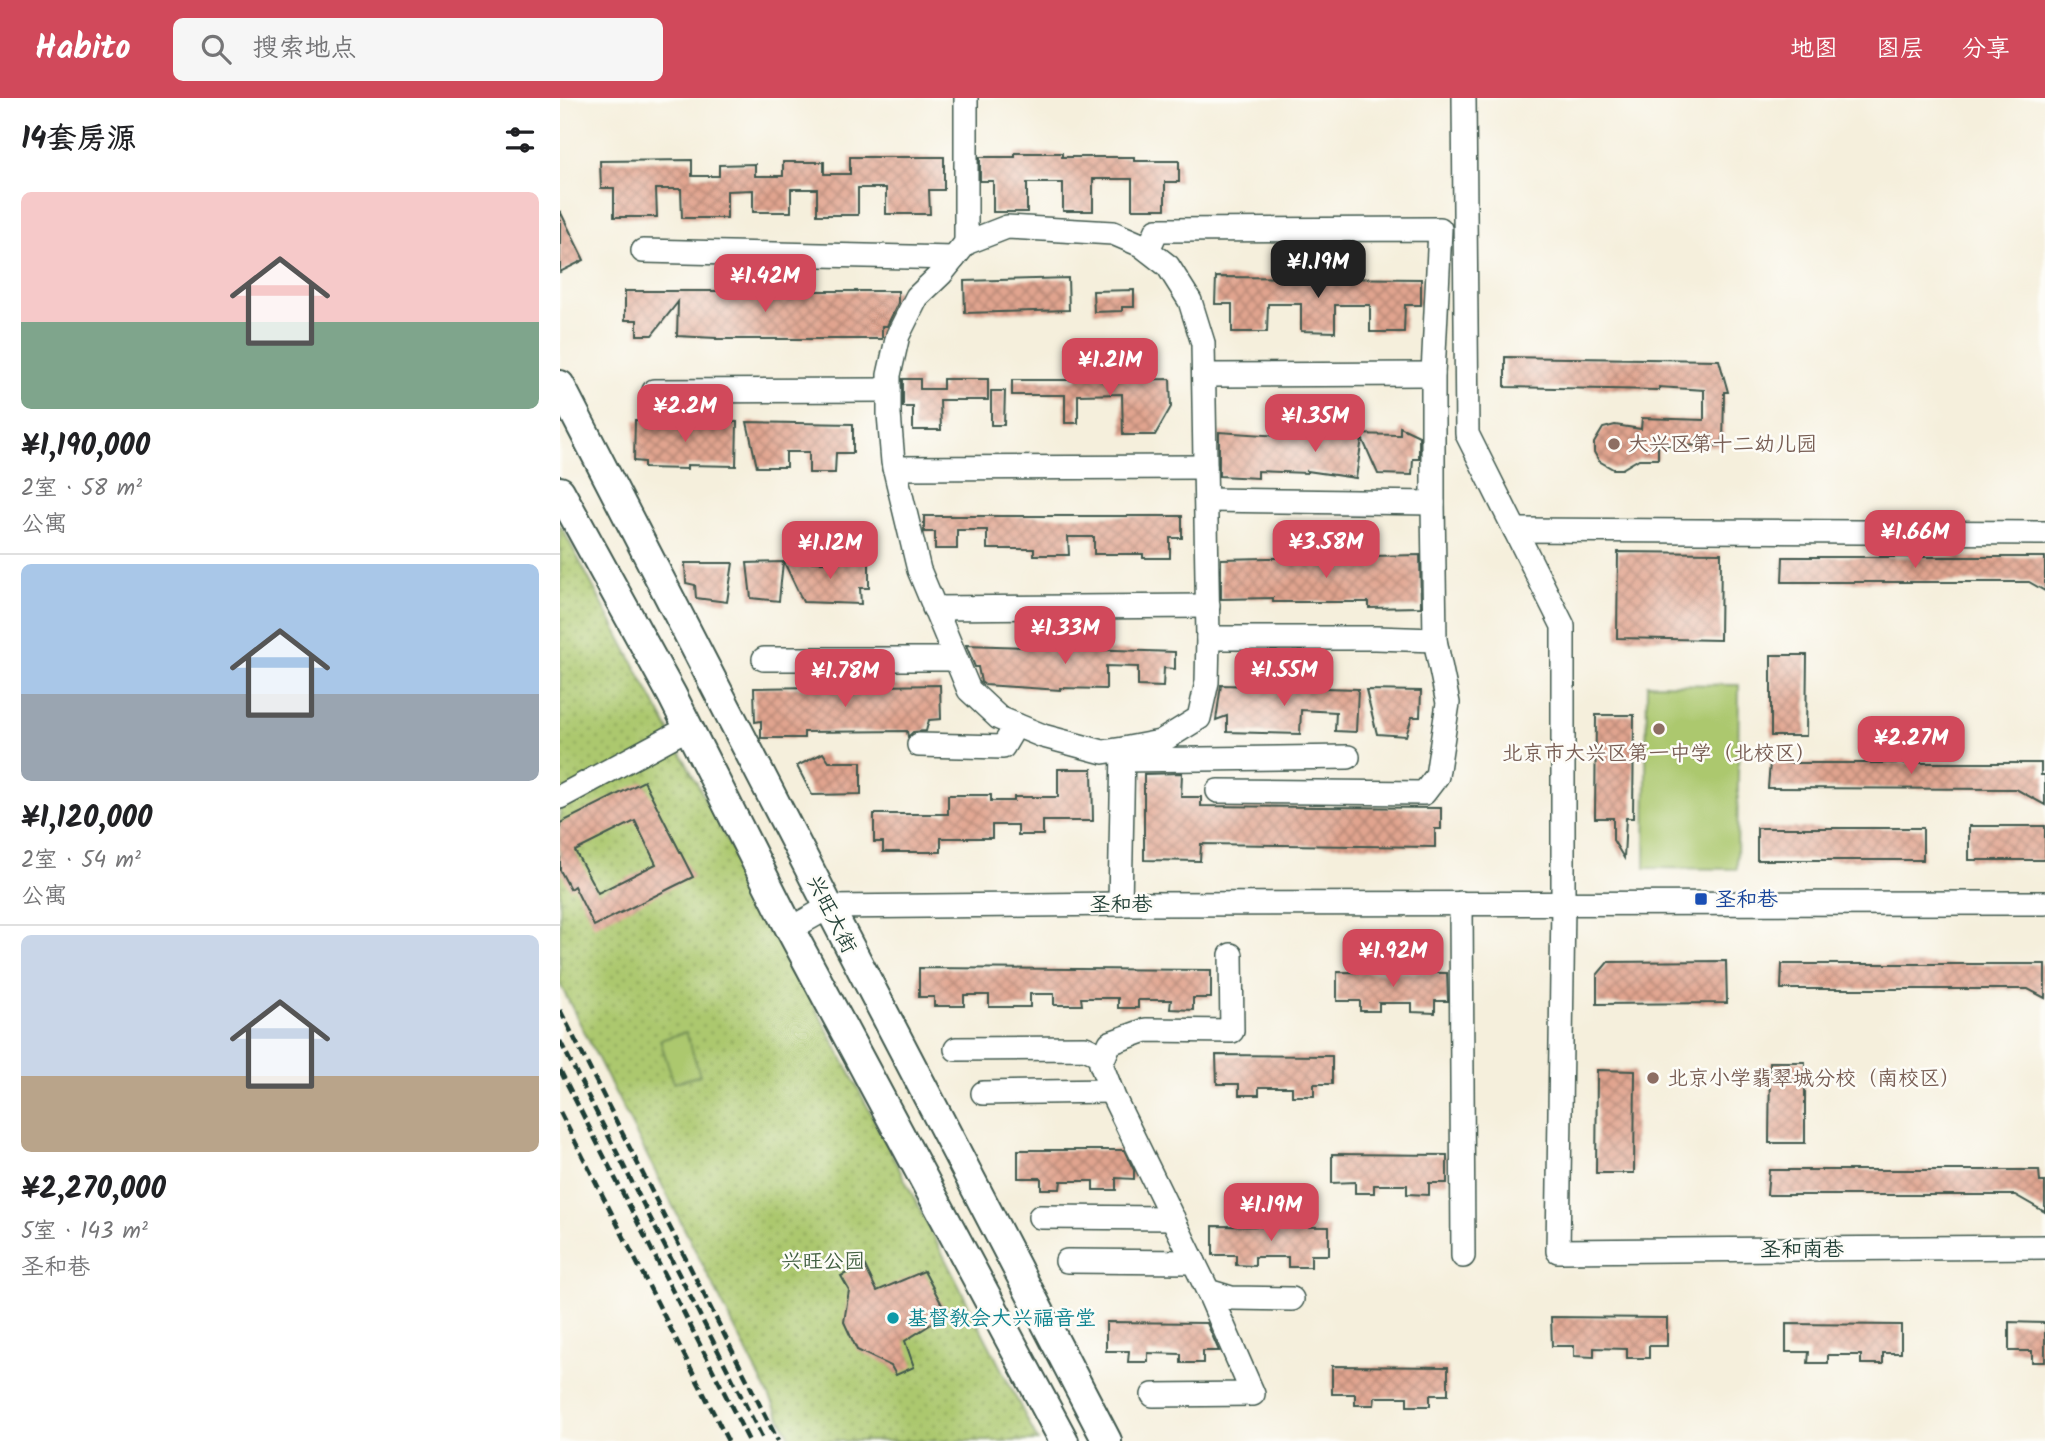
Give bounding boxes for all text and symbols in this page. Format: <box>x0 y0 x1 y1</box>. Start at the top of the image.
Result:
search box <box>173 18 663 81</box>
text: Habito <box>35 23 131 76</box>
text: 搜索地点 <box>253 28 357 70</box>
icon: search <box>197 30 235 68</box>
text: 地图 <box>1790 30 1838 69</box>
text: 图层 <box>1876 30 1924 69</box>
text: 分享 <box>1962 30 2010 69</box>
text: 14套房源 <box>21 116 136 164</box>
icon: filters <box>501 121 539 159</box>
icon: home <box>217 238 343 364</box>
pin: ¥1.19M <box>1261 240 1375 300</box>
text: ¥1.19M <box>1287 245 1349 281</box>
pin: ¥1.42M <box>708 254 822 314</box>
text: ¥1.42M <box>730 259 800 295</box>
pin: ¥1.21M <box>1053 338 1167 398</box>
text: ¥1.21M <box>1078 343 1142 379</box>
pin: ¥2.2M <box>636 384 734 444</box>
text: ¥2.2M <box>653 389 717 425</box>
pin: ¥1.35M <box>1258 394 1372 454</box>
text: ¥1.35M <box>1281 399 1349 435</box>
text: ¥1,190,000 <box>21 423 150 471</box>
place label: 大兴区第十二幼儿园 <box>1628 429 1817 462</box>
marker: 大兴区第十二幼儿园 <box>1606 436 1622 452</box>
text: 2室 · 58 m² <box>21 471 142 507</box>
text: 公寓 <box>21 507 67 543</box>
pin: ¥1.66M <box>1858 510 1972 570</box>
text: ¥1.66M <box>1881 515 1949 551</box>
pin: ¥3.58M <box>1269 520 1383 580</box>
pin: ¥1.12M <box>773 522 887 581</box>
text: ¥3.58M <box>1289 525 1363 561</box>
text: ¥1.12M <box>798 526 862 562</box>
pin: ¥1.33M <box>1008 606 1122 666</box>
icon: home <box>217 610 343 736</box>
text: ¥1.33M <box>1030 611 1100 647</box>
pin: ¥1.55M <box>1227 648 1341 708</box>
pin: ¥1.78M <box>788 650 902 709</box>
text: ¥1.55M <box>1250 653 1318 689</box>
text: ¥1.78M <box>811 654 879 690</box>
pin: ¥2.27M <box>1854 716 1968 776</box>
marker: 北京市大兴区第一中学（北校区） <box>1651 721 1667 737</box>
text: ¥2.27M <box>1874 721 1948 757</box>
place label: 北京市大兴区第一中学（北校区） <box>1502 738 1817 771</box>
text: ¥1,120,000 <box>21 795 152 843</box>
text: 2室 · 54 m² <box>21 843 141 879</box>
street label: 兴旺大街 <box>797 870 864 960</box>
text: 公寓 <box>21 879 67 915</box>
place label: 圣和巷 <box>1715 884 1778 917</box>
street label: 圣和巷 <box>1090 889 1153 922</box>
marker: 圣和巷 <box>1693 891 1709 907</box>
pin: ¥1.92M <box>1336 930 1450 989</box>
text: ¥1.92M <box>1359 934 1427 970</box>
icon: home <box>217 981 343 1107</box>
place label: 北京小学翡翠城分校（南校区） <box>1667 1063 1961 1096</box>
marker: 北京小学翡翠城分校（南校区） <box>1645 1070 1661 1086</box>
text: ¥2,270,000 <box>21 1166 166 1214</box>
pin: ¥1.19M <box>1214 1184 1328 1243</box>
text: ¥1.19M <box>1240 1188 1302 1224</box>
text: 5室 · 143 m² <box>21 1214 148 1250</box>
street label: 圣和南巷 <box>1760 1234 1844 1267</box>
park label: 兴旺公园 <box>781 1246 865 1279</box>
text: 圣和巷 <box>21 1250 90 1286</box>
place label: 基督教会大兴福音堂 <box>907 1303 1096 1336</box>
marker: 基督教会大兴福音堂 <box>885 1310 901 1326</box>

